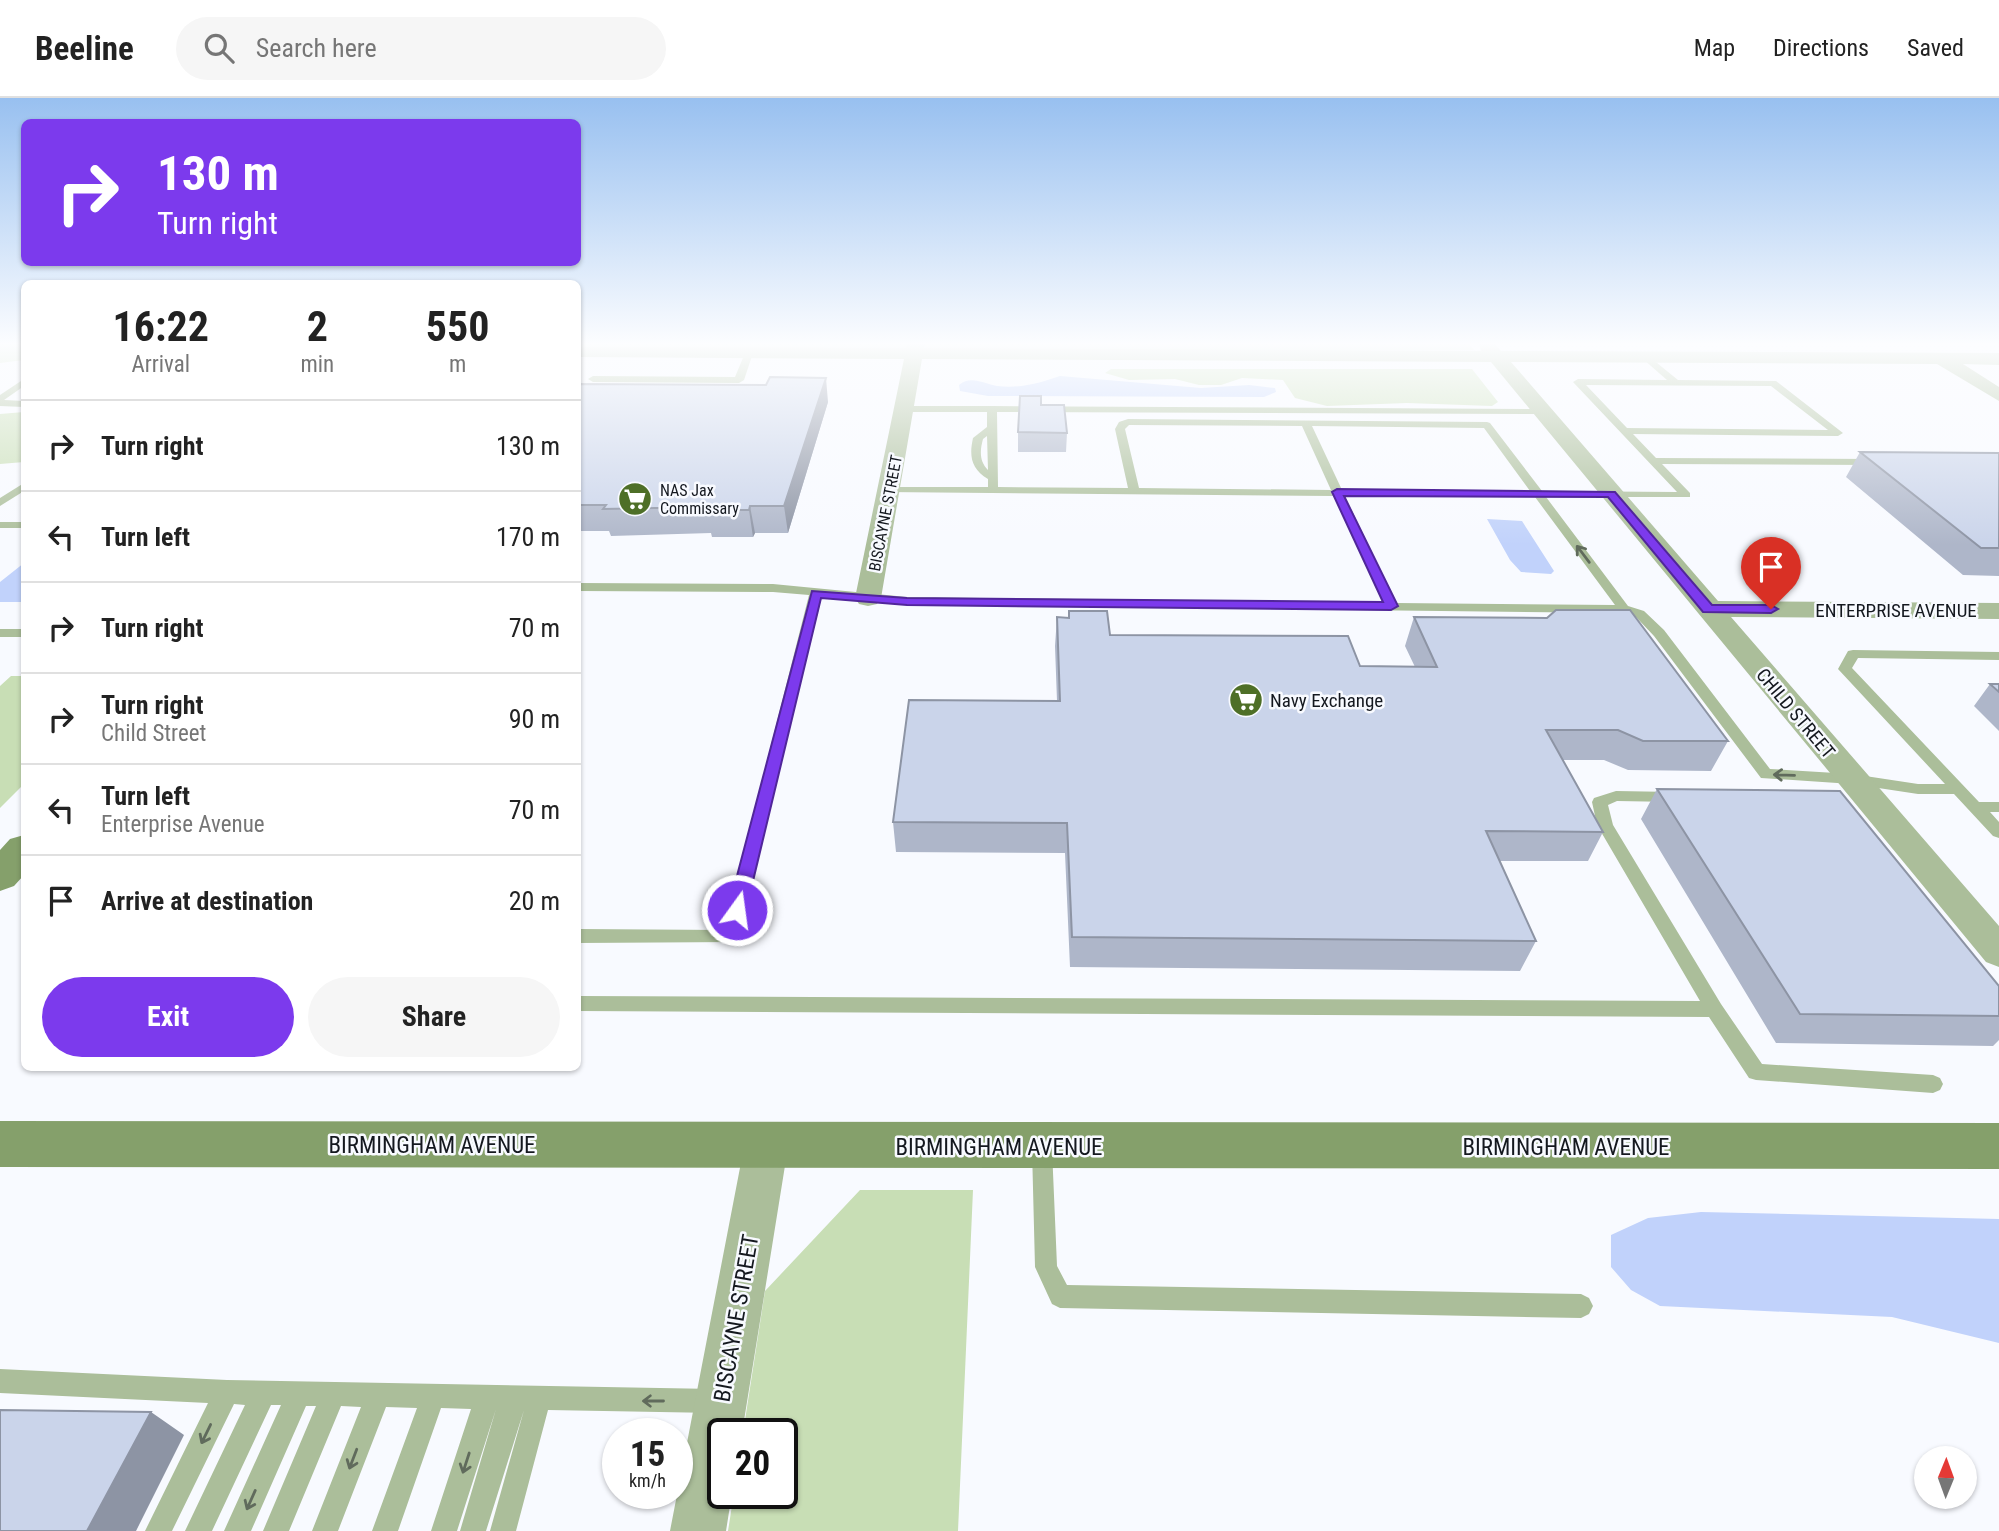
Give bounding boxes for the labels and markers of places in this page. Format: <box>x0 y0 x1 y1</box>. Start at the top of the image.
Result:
supermarket icon: NAS Jax Commissary <box>616 480 654 518</box>
place label: NAS Jax Commissary <box>660 481 739 518</box>
pin <box>1741 537 1801 609</box>
supermarket icon: Navy Exchange <box>1227 681 1265 719</box>
place label: Navy Exchange <box>1270 689 1383 712</box>

